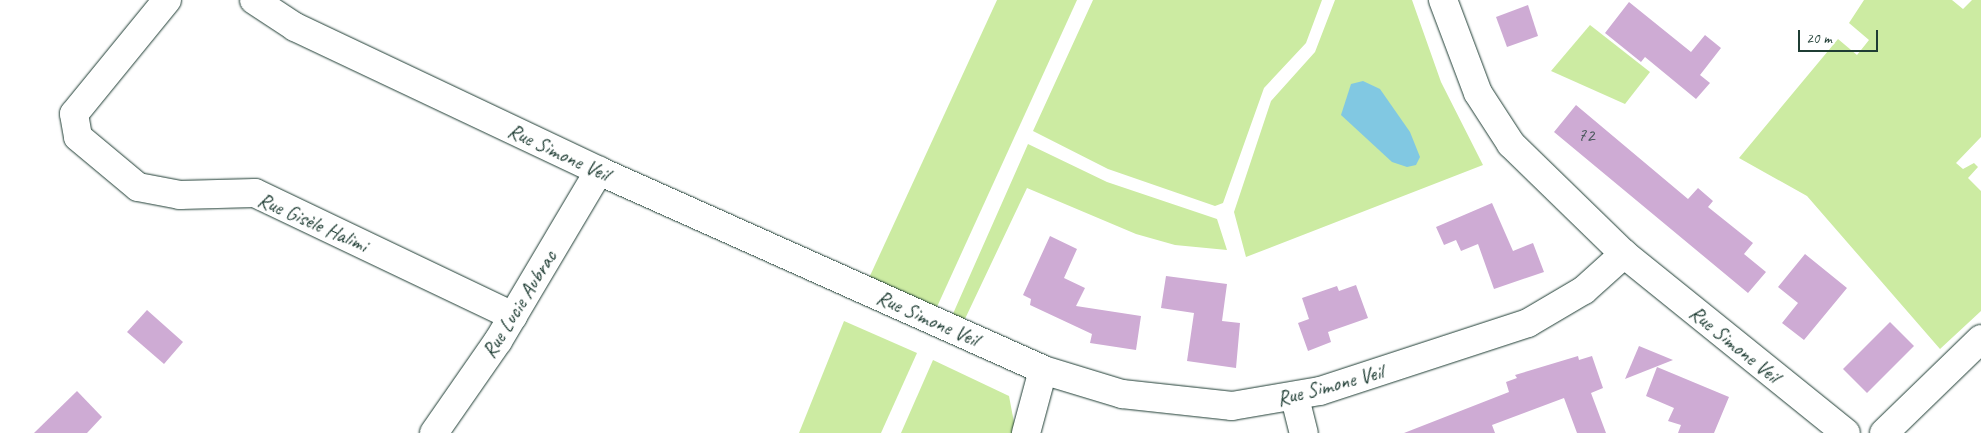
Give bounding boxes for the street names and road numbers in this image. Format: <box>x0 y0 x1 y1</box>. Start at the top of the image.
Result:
street label: Rue Simone Veil <box>504 117 614 187</box>
street label: Rue Gisèle Halimi <box>253 186 373 258</box>
street label: Rue Lucie Aubrac <box>476 246 562 362</box>
street label: Rue Simone Veil <box>873 284 983 352</box>
street label: Rue Simone Veil <box>1685 300 1785 388</box>
street label: Rue Simone Veil <box>1274 359 1386 411</box>

